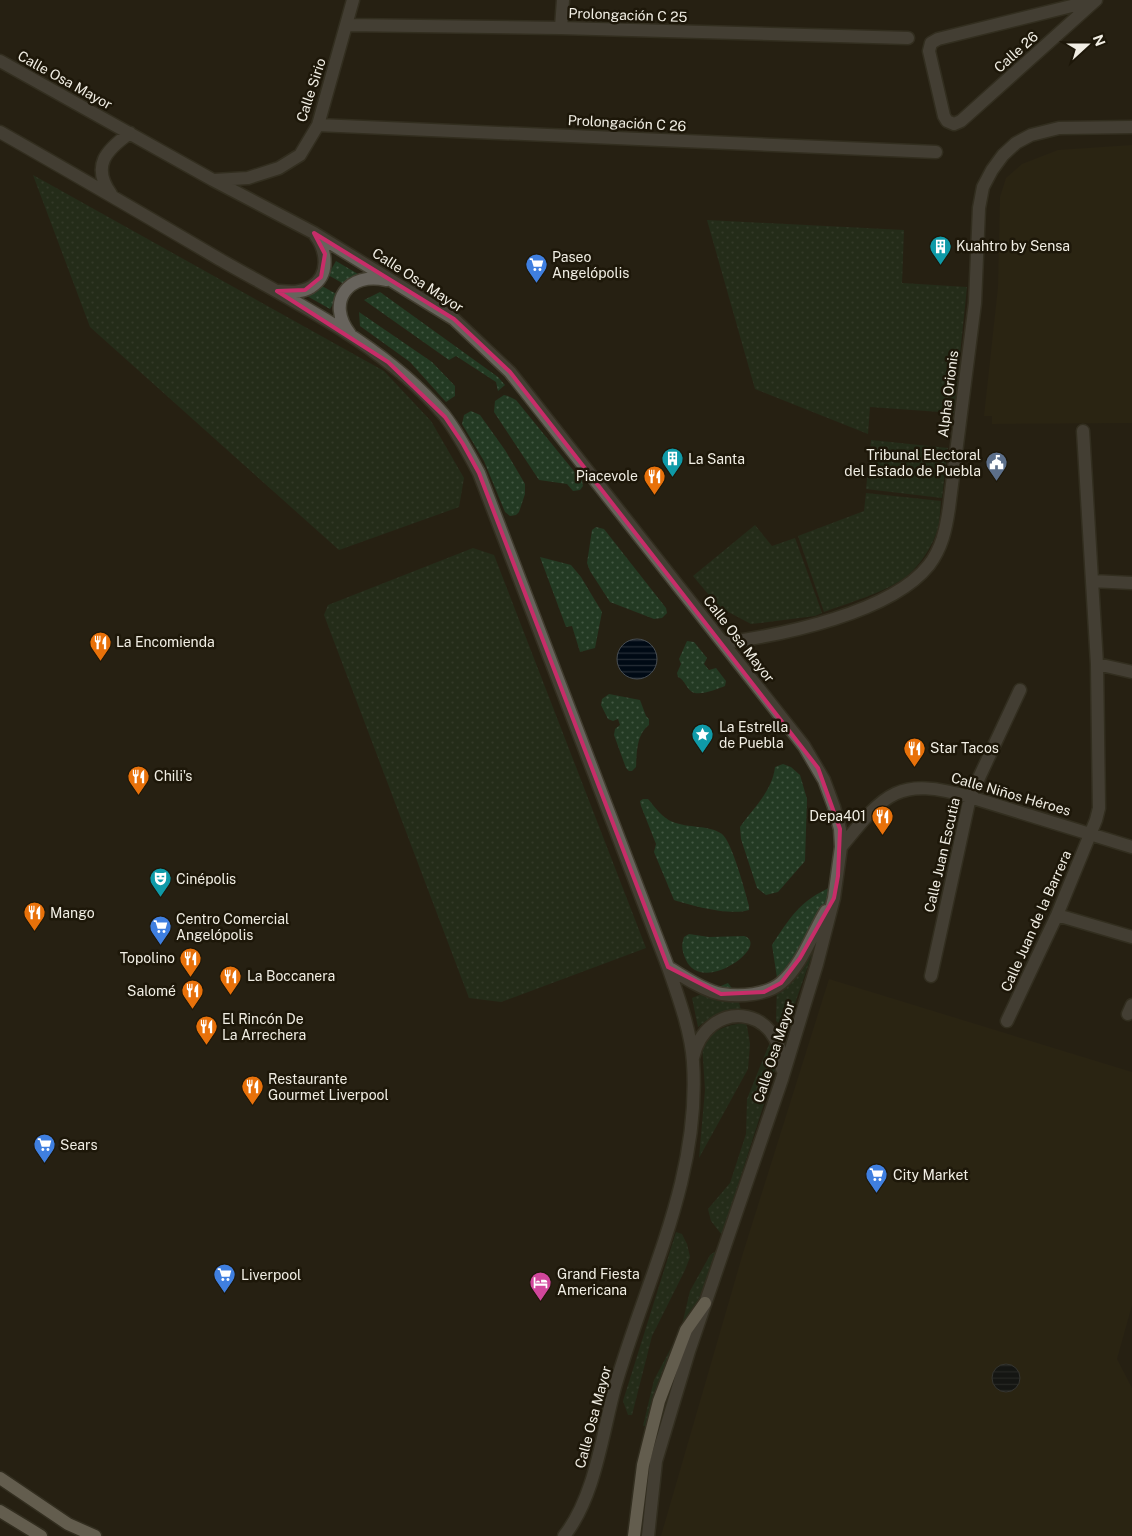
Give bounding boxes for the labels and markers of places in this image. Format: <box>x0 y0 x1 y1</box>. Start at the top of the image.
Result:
building icon: Kuahtro by Sensa <box>928 234 952 265</box>
place label: Kuahtro by Sensa <box>956 238 1070 254</box>
place label: Paseo Angelópolis <box>552 249 629 281</box>
supermarket icon: Paseo Angelópolis <box>524 253 548 284</box>
building icon: La Santa <box>660 447 684 478</box>
place label: Tribunal Electoral del Estado de Puebla <box>844 447 981 479</box>
place label: La Santa <box>688 451 745 467</box>
public building icon: Tribunal Electoral del Estado de Puebla <box>985 451 1009 482</box>
restaurant icon: Piacevole <box>642 464 666 495</box>
place label: Piacevole <box>576 468 638 484</box>
restaurant icon: La Encomienda <box>88 630 112 661</box>
place label: La Encomienda <box>116 634 215 650</box>
place label: La Estrella de Puebla <box>719 719 788 751</box>
place icon: La Estrella de Puebla <box>691 723 715 754</box>
restaurant icon: Star Tacos <box>902 736 926 767</box>
place label: Star Tacos <box>930 740 999 756</box>
restaurant icon: Chili's <box>126 764 150 795</box>
place label: Chili's <box>154 768 192 784</box>
restaurant icon: Depa401 <box>870 804 894 835</box>
place label: Depa401 <box>809 808 866 824</box>
theatre icon: Cinépolis <box>148 867 172 898</box>
place label: Cinépolis <box>176 871 236 887</box>
restaurant icon: Mango <box>22 901 46 932</box>
place label: Mango <box>50 905 95 921</box>
place label: Centro Comercial Angelópolis <box>176 911 289 943</box>
supermarket icon: Centro Comercial Angelópolis <box>148 915 172 946</box>
restaurant icon: Topolino <box>179 946 203 977</box>
place label: Topolino <box>120 950 175 966</box>
restaurant icon: La Boccanera <box>219 964 243 995</box>
place label: La Boccanera <box>247 968 335 984</box>
restaurant icon: Salomé <box>180 979 204 1010</box>
place label: Salomé <box>127 983 176 999</box>
place label: El Rincón De La Arrechera <box>222 1011 306 1043</box>
restaurant icon: El Rincón De La Arrechera <box>194 1015 218 1046</box>
place label: Restaurante Gourmet Liverpool <box>268 1071 389 1103</box>
restaurant icon: Restaurante Gourmet Liverpool <box>240 1075 264 1106</box>
supermarket icon: Sears <box>32 1133 56 1164</box>
place label: Sears <box>60 1137 97 1153</box>
supermarket icon: City Market <box>865 1163 889 1194</box>
place label: City Market <box>893 1167 969 1183</box>
supermarket icon: Liverpool <box>213 1263 237 1294</box>
place label: Grand Fiesta Americana <box>557 1266 640 1298</box>
place label: Liverpool <box>241 1267 301 1283</box>
hotel icon: Grand Fiesta Americana <box>529 1270 553 1301</box>

